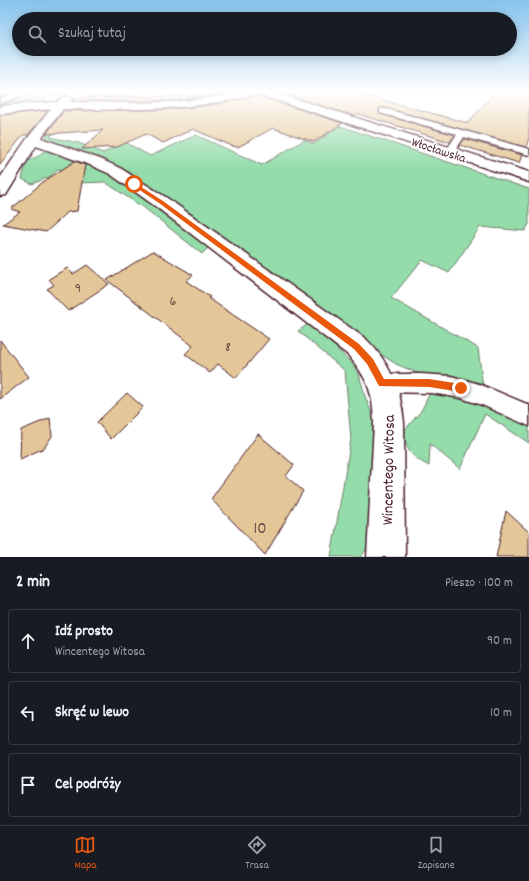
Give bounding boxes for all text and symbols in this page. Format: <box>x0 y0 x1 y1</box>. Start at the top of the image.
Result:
search box <box>12 12 517 56</box>
icon: search <box>26 23 48 45</box>
text: Szukaj tutaj <box>58 23 126 45</box>
street label: Włocławska <box>408 134 469 169</box>
route start <box>125 175 143 193</box>
house number: 9 <box>75 279 81 299</box>
house number: 6 <box>170 292 177 312</box>
house number: 8 <box>225 338 231 358</box>
route end <box>452 379 470 397</box>
street label: Wincentego Witosa <box>377 414 402 525</box>
house number: 10 <box>254 518 267 542</box>
text: 2 min <box>16 571 50 595</box>
text: Pieszo · 100 m <box>445 574 513 593</box>
text: Idź prosto <box>55 621 113 643</box>
icon: ahead <box>17 630 39 652</box>
text: 90 m <box>487 632 512 651</box>
text: Wincentego Witosa <box>55 643 145 662</box>
icon: left <box>17 702 39 724</box>
text: Skręć w lewo <box>55 702 129 724</box>
text: 10 m <box>490 704 512 723</box>
icon: arrive <box>17 774 39 796</box>
text: Cel podróży <box>55 774 121 796</box>
tab: Mapa <box>74 834 96 874</box>
tab: Trasa <box>245 834 269 874</box>
tab: Zapisane <box>418 834 455 874</box>

